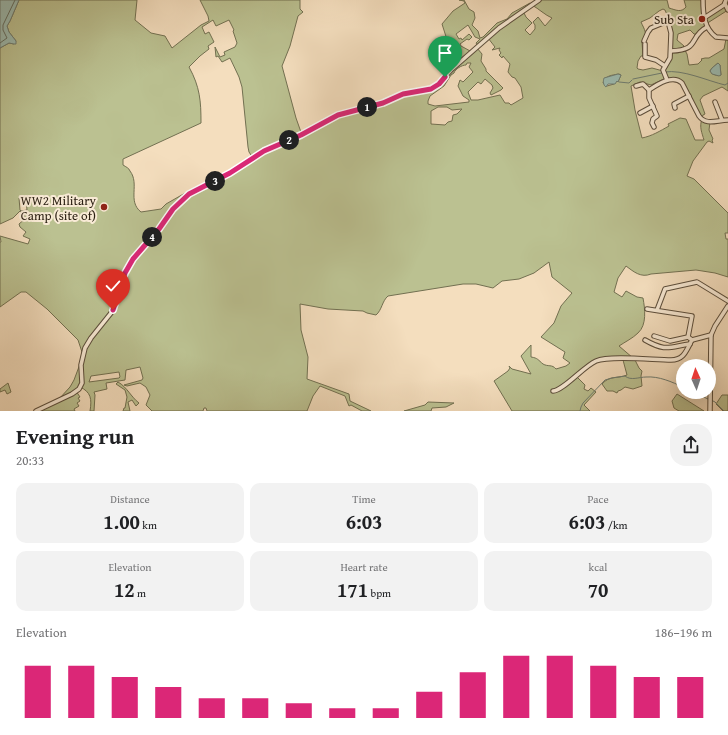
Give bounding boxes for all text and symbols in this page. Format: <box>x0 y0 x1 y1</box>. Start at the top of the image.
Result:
place label: Sub Sta <box>654 10 695 29</box>
marker: Sub Sta <box>697 14 707 24</box>
pin <box>428 36 462 77</box>
icon: arrive <box>434 42 456 64</box>
pin: 1 <box>357 97 377 117</box>
text: 1 <box>364 99 370 115</box>
pin: 2 <box>279 130 299 150</box>
text: 2 <box>286 132 292 148</box>
pin: 3 <box>205 171 225 191</box>
text: 3 <box>212 173 218 189</box>
place label: WW2 Military Camp (site of) <box>21 191 97 225</box>
marker: WW2 Military Camp (site of) <box>99 202 109 212</box>
pin: 4 <box>142 227 162 247</box>
text: 4 <box>149 229 155 245</box>
pin <box>96 269 130 310</box>
icon: check <box>102 275 124 297</box>
north arrow <box>676 359 716 399</box>
map controls <box>676 359 716 399</box>
text: Evening run <box>16 420 134 452</box>
button: share <box>670 424 712 466</box>
text: 20:33 <box>16 451 44 470</box>
text: Distance <box>110 491 150 507</box>
text: Time <box>352 491 376 507</box>
text: Pace <box>587 491 609 507</box>
text: 1.00 <box>103 507 140 536</box>
text: 6:03 <box>346 507 382 536</box>
text: 6:03 <box>569 507 605 536</box>
text: km <box>140 517 157 533</box>
text: /km <box>605 517 627 533</box>
text: Elevation <box>108 559 152 575</box>
text: Heart rate <box>340 559 388 575</box>
text: kcal <box>589 559 607 575</box>
text: 12 <box>114 575 135 604</box>
text: 171 <box>337 575 368 604</box>
text: 70 <box>588 575 608 604</box>
text: m <box>135 585 146 601</box>
text: bpm <box>368 585 391 601</box>
text: Elevation <box>16 623 67 642</box>
text: 186–196 m <box>655 623 712 642</box>

